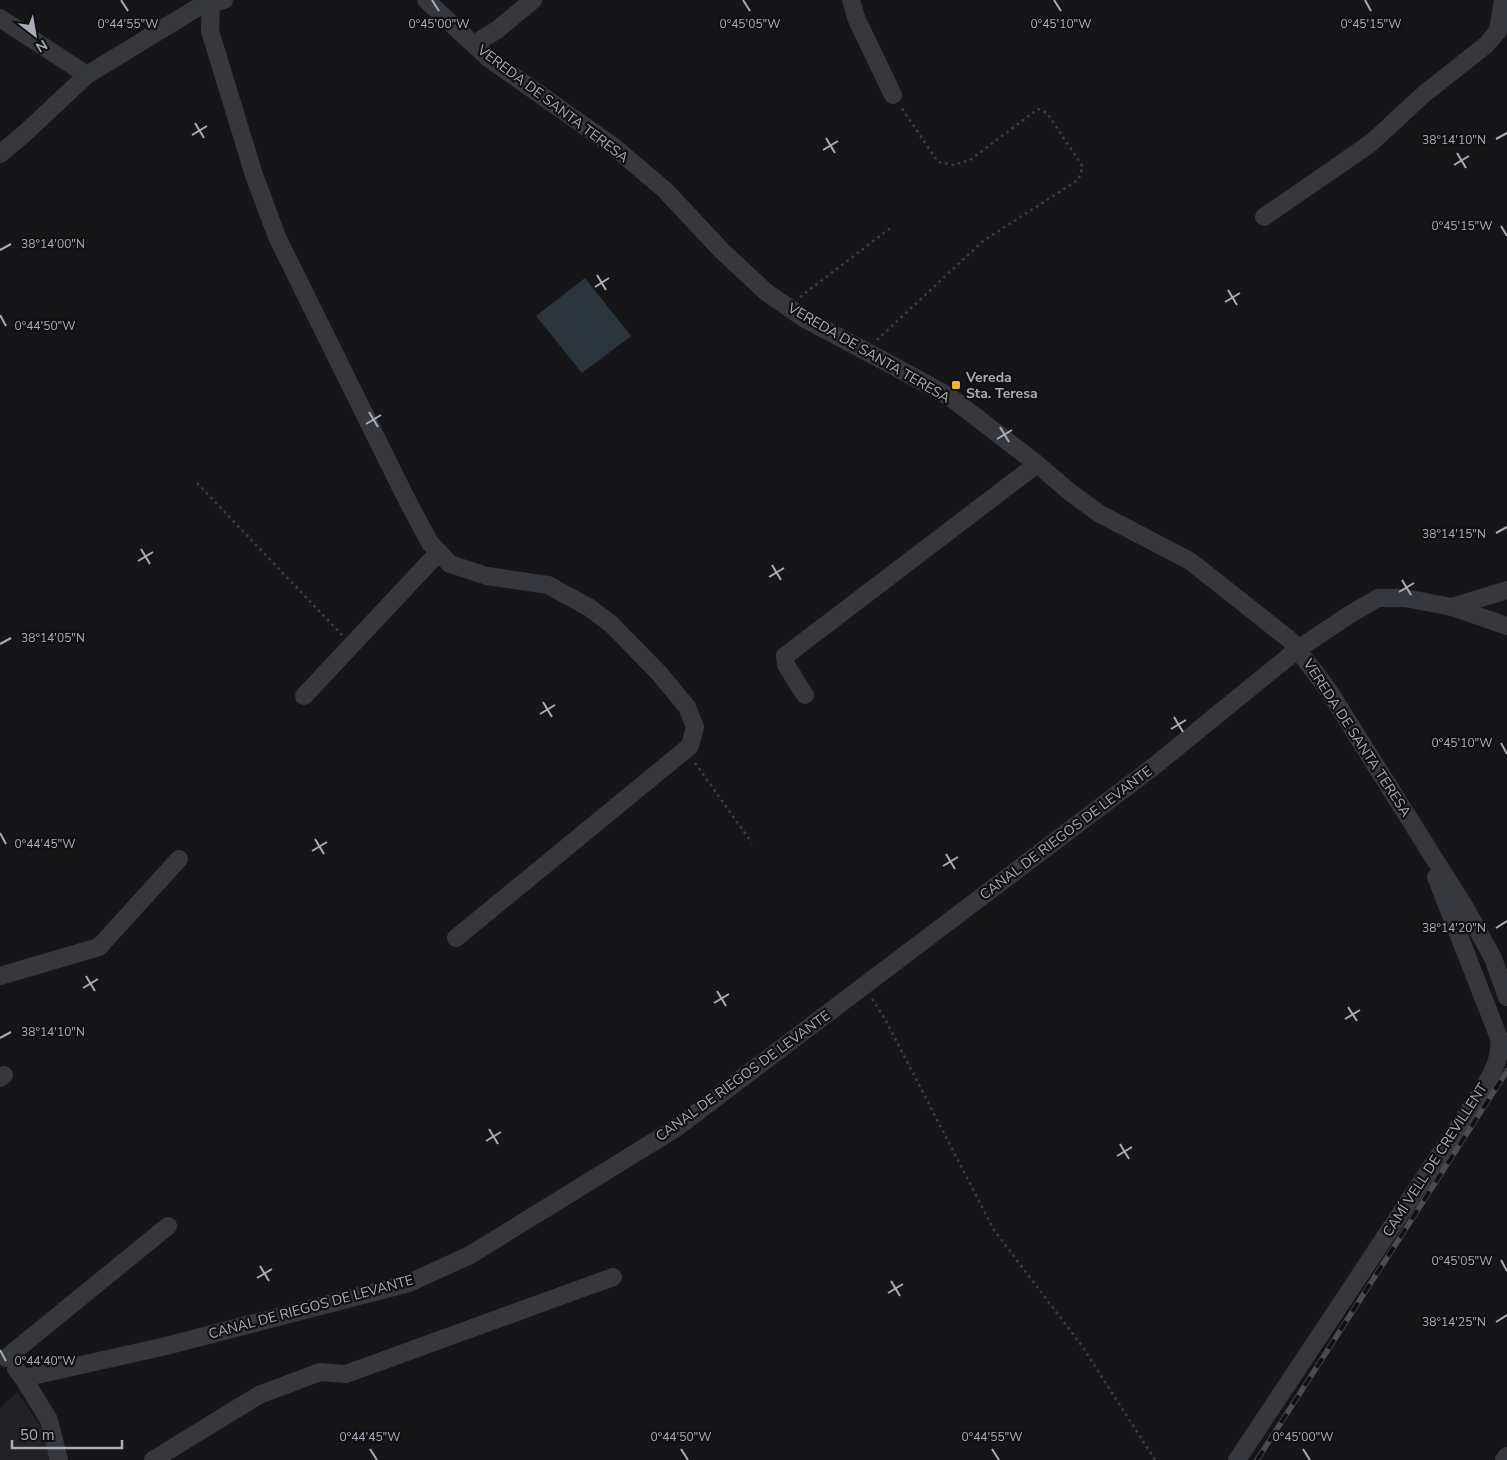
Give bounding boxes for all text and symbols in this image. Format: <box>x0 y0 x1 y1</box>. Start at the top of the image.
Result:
north arrow <box>10 10 60 60</box>
text: 0°44'55"W <box>97 16 159 32</box>
text: 0°45'00"W <box>408 16 470 32</box>
text: 0°45'05"W <box>719 16 781 32</box>
text: 0°45'10"W <box>1030 16 1092 32</box>
text: 0°45'15"W <box>1340 16 1402 32</box>
text: N <box>32 35 51 57</box>
street label: VEREDA DE SANTA TERESA <box>473 40 632 167</box>
text: 38°14'10"N <box>1422 132 1486 148</box>
text: 0°45'15"W <box>1431 218 1493 234</box>
text: 38°14'00"N <box>21 236 85 252</box>
street label: VEREDA DE SANTA TERESA <box>783 298 954 407</box>
text: 0°44'50"W <box>14 318 76 334</box>
place label: Vereda Sta. Teresa <box>965 368 1038 403</box>
marker: Vereda Sta. Teresa <box>950 379 962 391</box>
text: 38°14'15"N <box>1422 526 1486 542</box>
text: 38°14'05"N <box>21 630 85 646</box>
street label: VEREDA DE SANTA TERESA <box>1298 655 1415 821</box>
text: 0°45'10"W <box>1431 735 1493 751</box>
street label: CANAL DE RIEGOS DE LEVANTE <box>976 762 1156 904</box>
text: 0°44'45"W <box>14 836 76 852</box>
text: 38°14'20"N <box>1422 920 1486 936</box>
street label: CANAL DE RIEGOS DE LEVANTE <box>652 1006 834 1146</box>
text: 38°14'10"N <box>21 1024 85 1040</box>
street label: CAMÍ VELL DE CREVILLENT <box>1378 1079 1492 1240</box>
text: 0°45'05"W <box>1431 1253 1493 1269</box>
street label: CANAL DE RIEGOS DE LEVANTE <box>206 1270 416 1344</box>
text: 38°14'25"N <box>1422 1314 1486 1330</box>
text: 0°44'40"W <box>14 1353 76 1369</box>
scale bar <box>12 1418 122 1450</box>
text: 50 m <box>20 1425 55 1445</box>
text: 0°44'45"W <box>339 1429 401 1445</box>
text: 0°44'50"W <box>650 1429 712 1445</box>
text: 0°44'55"W <box>961 1429 1023 1445</box>
text: 0°45'00"W <box>1272 1429 1334 1445</box>

